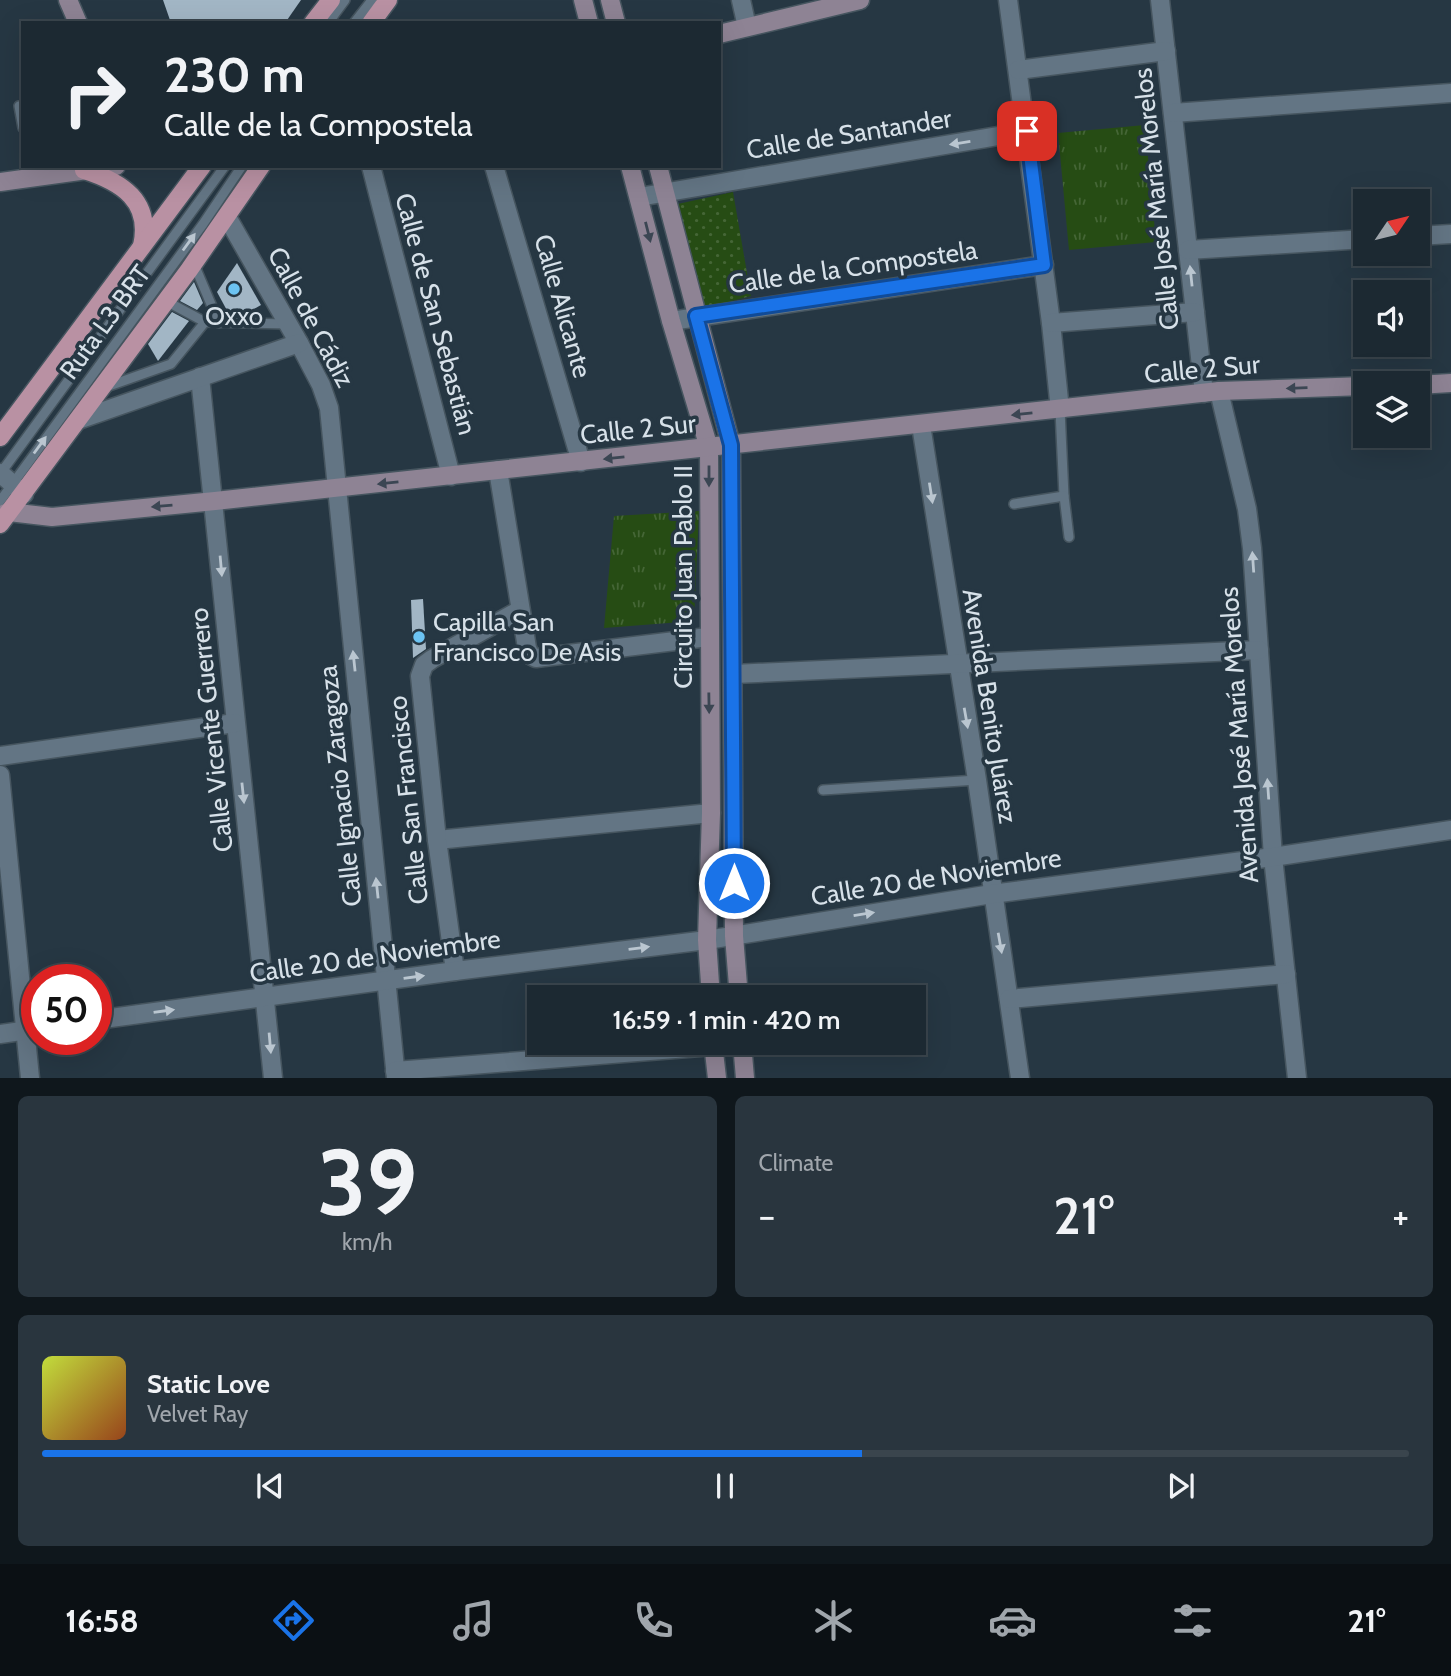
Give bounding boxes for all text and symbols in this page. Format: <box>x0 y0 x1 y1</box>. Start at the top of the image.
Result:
text: 230 m <box>164 45 305 104</box>
icon: right <box>49 49 140 140</box>
street label: Calle José María Morelos <box>1126 66 1186 332</box>
pin <box>997 101 1057 161</box>
street label: Calle de Santander <box>744 102 955 166</box>
text: Calle de la Compostela <box>164 105 473 144</box>
icon: arrive <box>1008 112 1046 150</box>
one-way arrow <box>948 138 970 149</box>
north arrow <box>1353 189 1430 266</box>
map controls <box>1353 189 1430 448</box>
street label: Calle de San Sebastián <box>388 190 484 438</box>
one-way arrow <box>643 221 654 243</box>
street label: Calle Alicante <box>527 231 599 381</box>
one-way arrow <box>182 233 196 252</box>
street label: Calle de la Compostela <box>727 234 980 300</box>
street label: Calle de Cádiz <box>261 241 361 393</box>
street label: Ruta L3 BRT <box>53 258 157 386</box>
one-way arrow <box>1185 265 1196 287</box>
button: sound <box>1353 280 1430 357</box>
marker: Oxxo <box>226 281 242 297</box>
place label: Oxxo <box>205 300 263 332</box>
street label: Calle 2 Sur <box>1143 348 1262 390</box>
button: layers <box>1353 371 1430 448</box>
one-way arrow <box>1286 383 1308 394</box>
street label: Calle 2 Sur <box>579 407 698 451</box>
one-way arrow <box>1011 409 1033 420</box>
one-way arrow <box>33 436 47 455</box>
one-way arrow <box>603 453 625 464</box>
street label: Circuito Juan Pablo II <box>667 465 699 689</box>
one-way arrow <box>703 465 715 487</box>
one-way arrow <box>377 477 399 488</box>
one-way arrow <box>926 482 937 504</box>
one-way arrow <box>150 501 172 512</box>
one-way arrow <box>1247 550 1258 572</box>
one-way arrow <box>216 556 227 578</box>
street label: Avenida José María Morelos <box>1213 585 1265 884</box>
street label: Avenida Benito Juárez <box>956 586 1024 826</box>
street label: Calle Vicente Guerrero <box>182 606 240 854</box>
place label: Capilla San Francisco De Asis <box>433 606 622 668</box>
marker: Capilla San Francisco De Asis <box>411 629 427 645</box>
one-way arrow <box>348 650 359 672</box>
street label: Calle Ignacio Zaragoza <box>311 663 369 908</box>
one-way arrow <box>703 692 715 714</box>
street label: Calle San Francisco <box>381 694 435 906</box>
one-way arrow <box>961 707 972 729</box>
one-way arrow <box>1262 777 1273 799</box>
one-way arrow <box>238 782 249 804</box>
street label: Calle 20 de Noviembre <box>809 841 1063 913</box>
position arrow <box>697 846 771 920</box>
one-way arrow <box>371 876 382 898</box>
one-way arrow <box>853 908 875 919</box>
street label: Calle 20 de Noviembre <box>247 923 503 989</box>
one-way arrow <box>995 932 1006 954</box>
one-way arrow <box>628 943 650 954</box>
speed limit sign: 50 <box>21 964 112 1055</box>
one-way arrow <box>403 971 425 982</box>
text: 16:59 · 1 min · 420 m <box>612 1004 841 1036</box>
one-way arrow <box>153 1006 175 1017</box>
one-way arrow <box>265 1033 276 1055</box>
text: 39 <box>317 1127 417 1238</box>
text: Climate <box>759 1149 833 1177</box>
text: 21° <box>1053 1184 1114 1247</box>
text: − <box>759 1192 775 1239</box>
text: + <box>1392 1192 1409 1239</box>
text: km/h <box>342 1228 392 1256</box>
text: Static Love <box>147 1368 270 1400</box>
text: Velvet Ray <box>147 1400 248 1428</box>
icon: previous <box>251 1467 289 1505</box>
icon: pause <box>706 1467 744 1505</box>
icon: next <box>1162 1467 1200 1505</box>
icon: directions <box>269 1596 318 1645</box>
icon: music <box>449 1596 498 1645</box>
icon: phone <box>629 1596 678 1645</box>
icon: climate <box>809 1596 858 1645</box>
icon: car <box>988 1596 1037 1645</box>
icon: filters <box>1168 1596 1217 1645</box>
text: 16:58 <box>65 1601 139 1640</box>
text: 21° <box>1348 1601 1386 1640</box>

